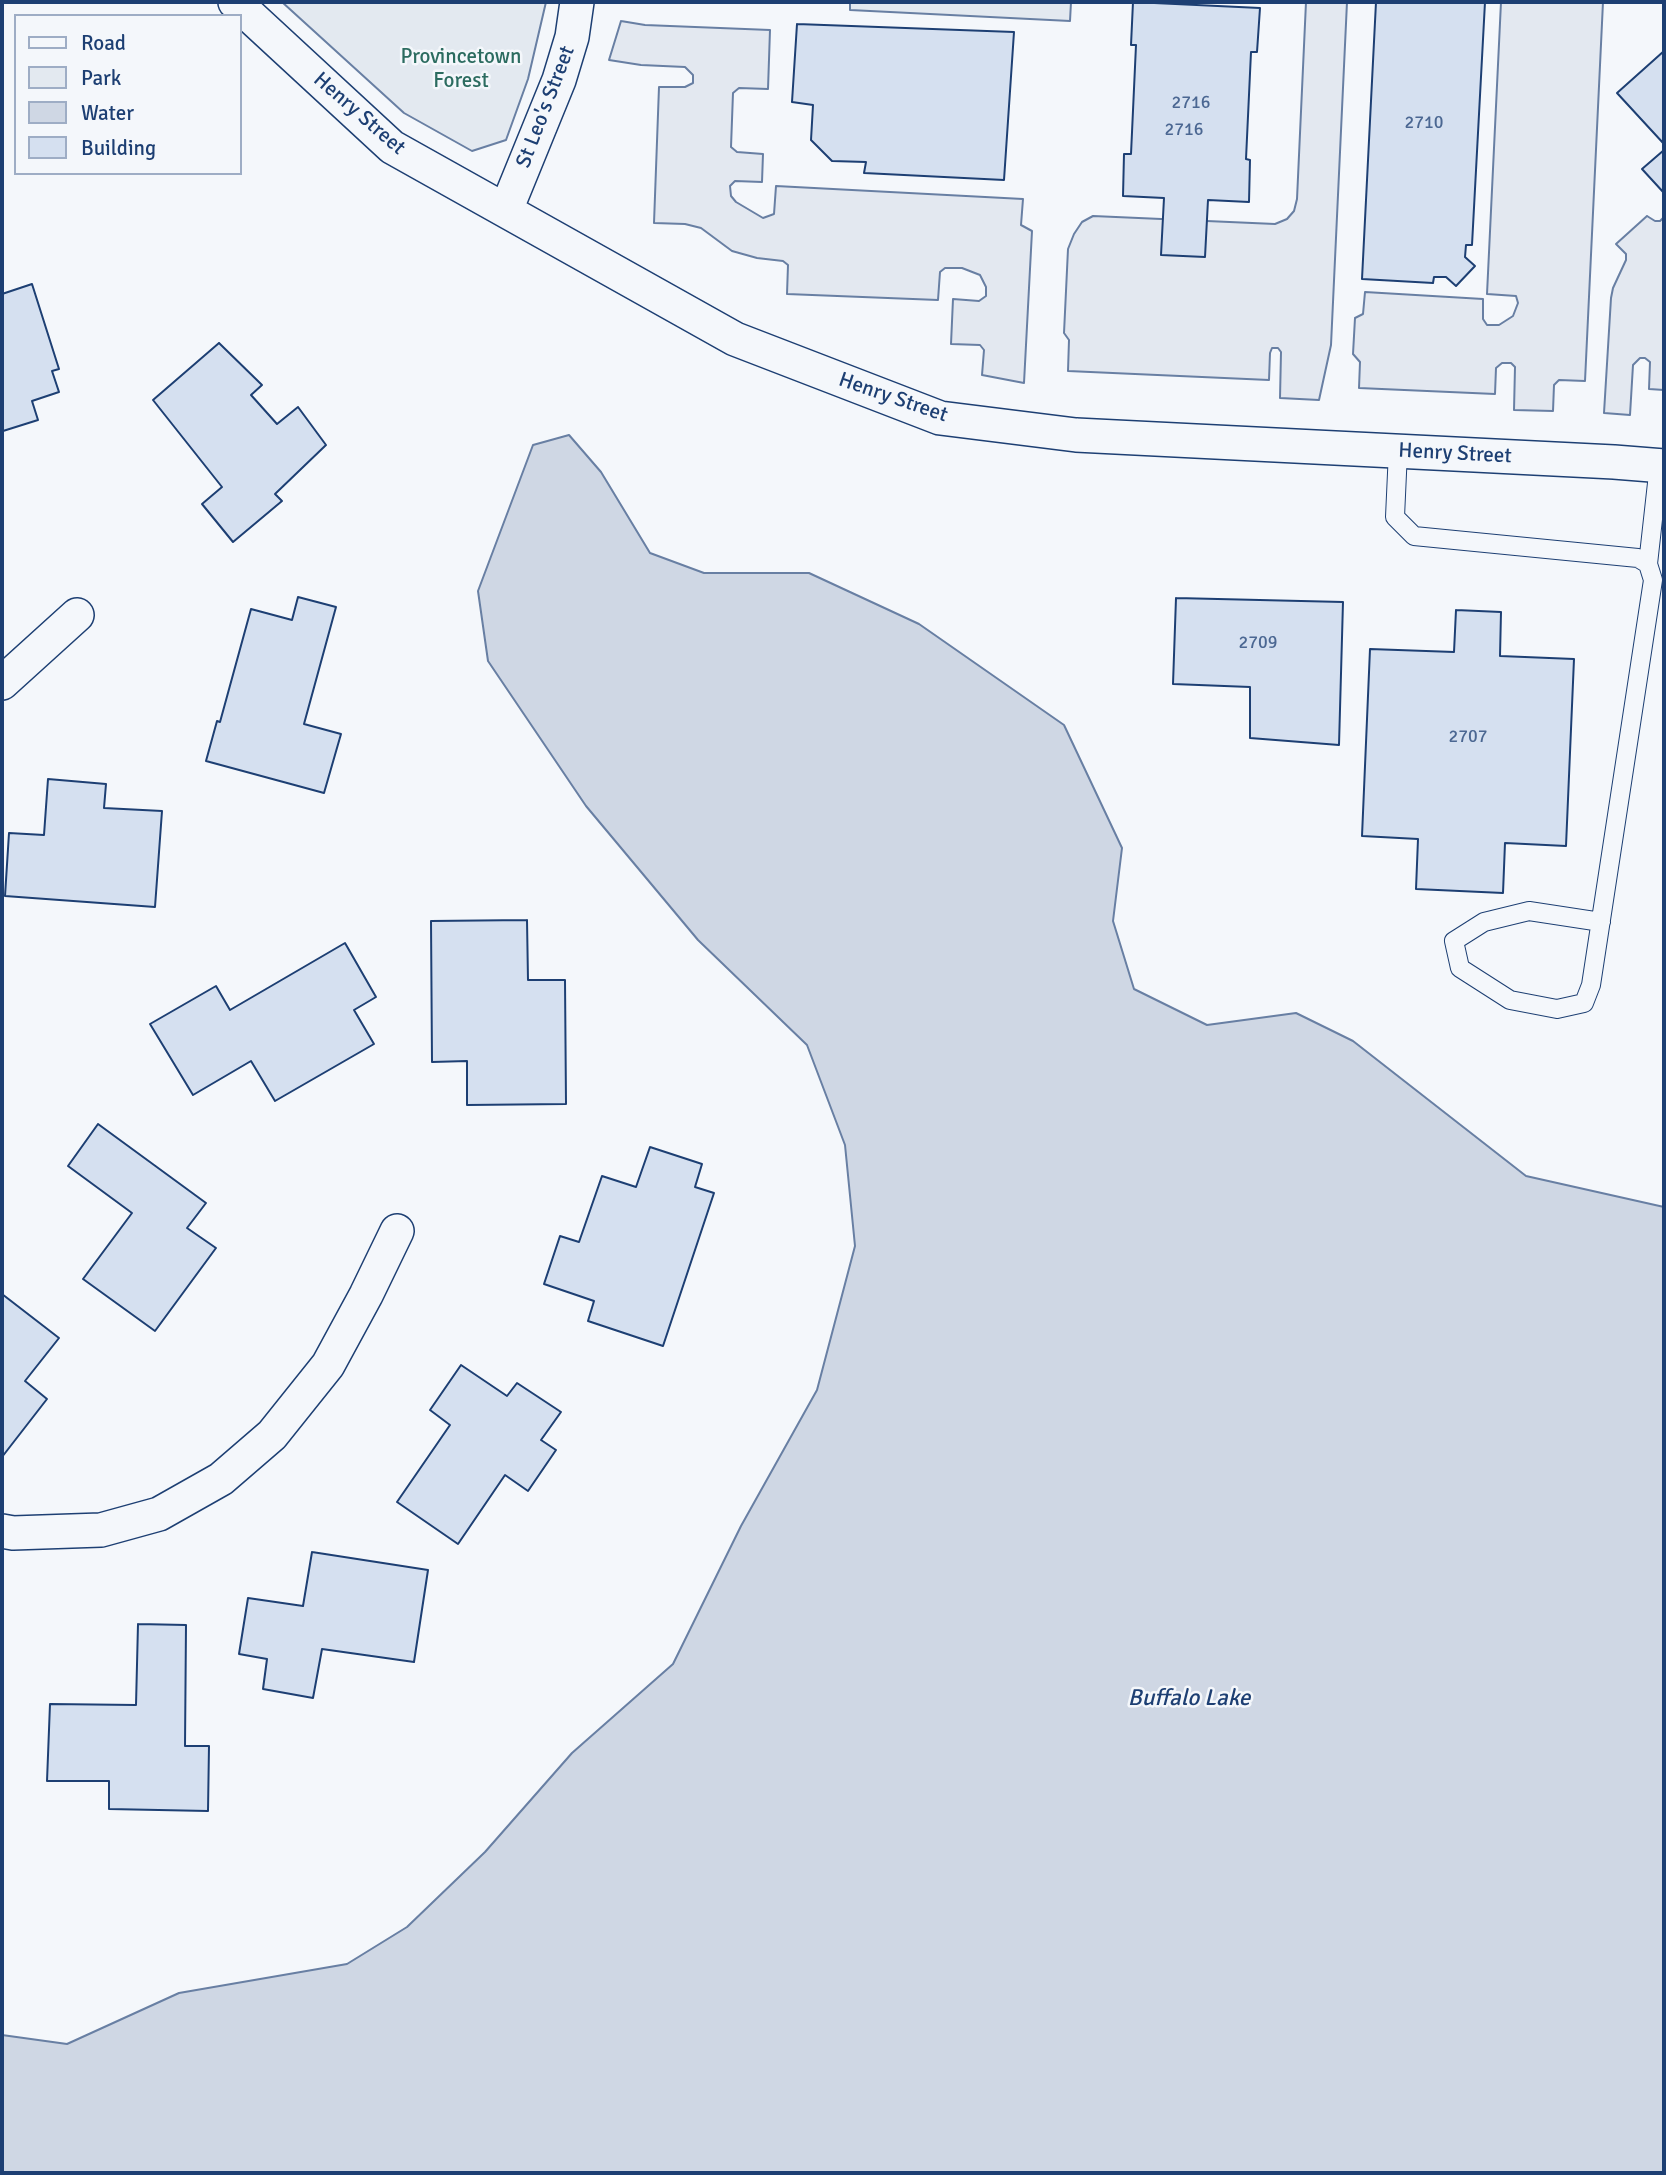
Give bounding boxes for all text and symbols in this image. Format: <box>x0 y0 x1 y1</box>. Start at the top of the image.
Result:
legend <box>14 14 242 175</box>
text: Road <box>81 30 126 56</box>
street label: St Leo's Street <box>511 43 581 171</box>
park label: Provincetown Forest <box>401 44 521 94</box>
text: Park <box>81 65 121 91</box>
street label: Henry Street <box>308 67 410 161</box>
house number: 2716 <box>1172 92 1210 114</box>
text: Water <box>81 100 134 126</box>
house number: 2710 <box>1405 112 1443 134</box>
house number: 2716 <box>1165 119 1203 141</box>
text: Building <box>81 135 156 161</box>
street label: Henry Street <box>835 368 951 428</box>
street label: Henry Street <box>1398 438 1512 470</box>
house number: 2709 <box>1239 632 1277 654</box>
house number: 2707 <box>1449 726 1487 748</box>
water label: Buffalo Lake <box>1128 1685 1250 1713</box>

